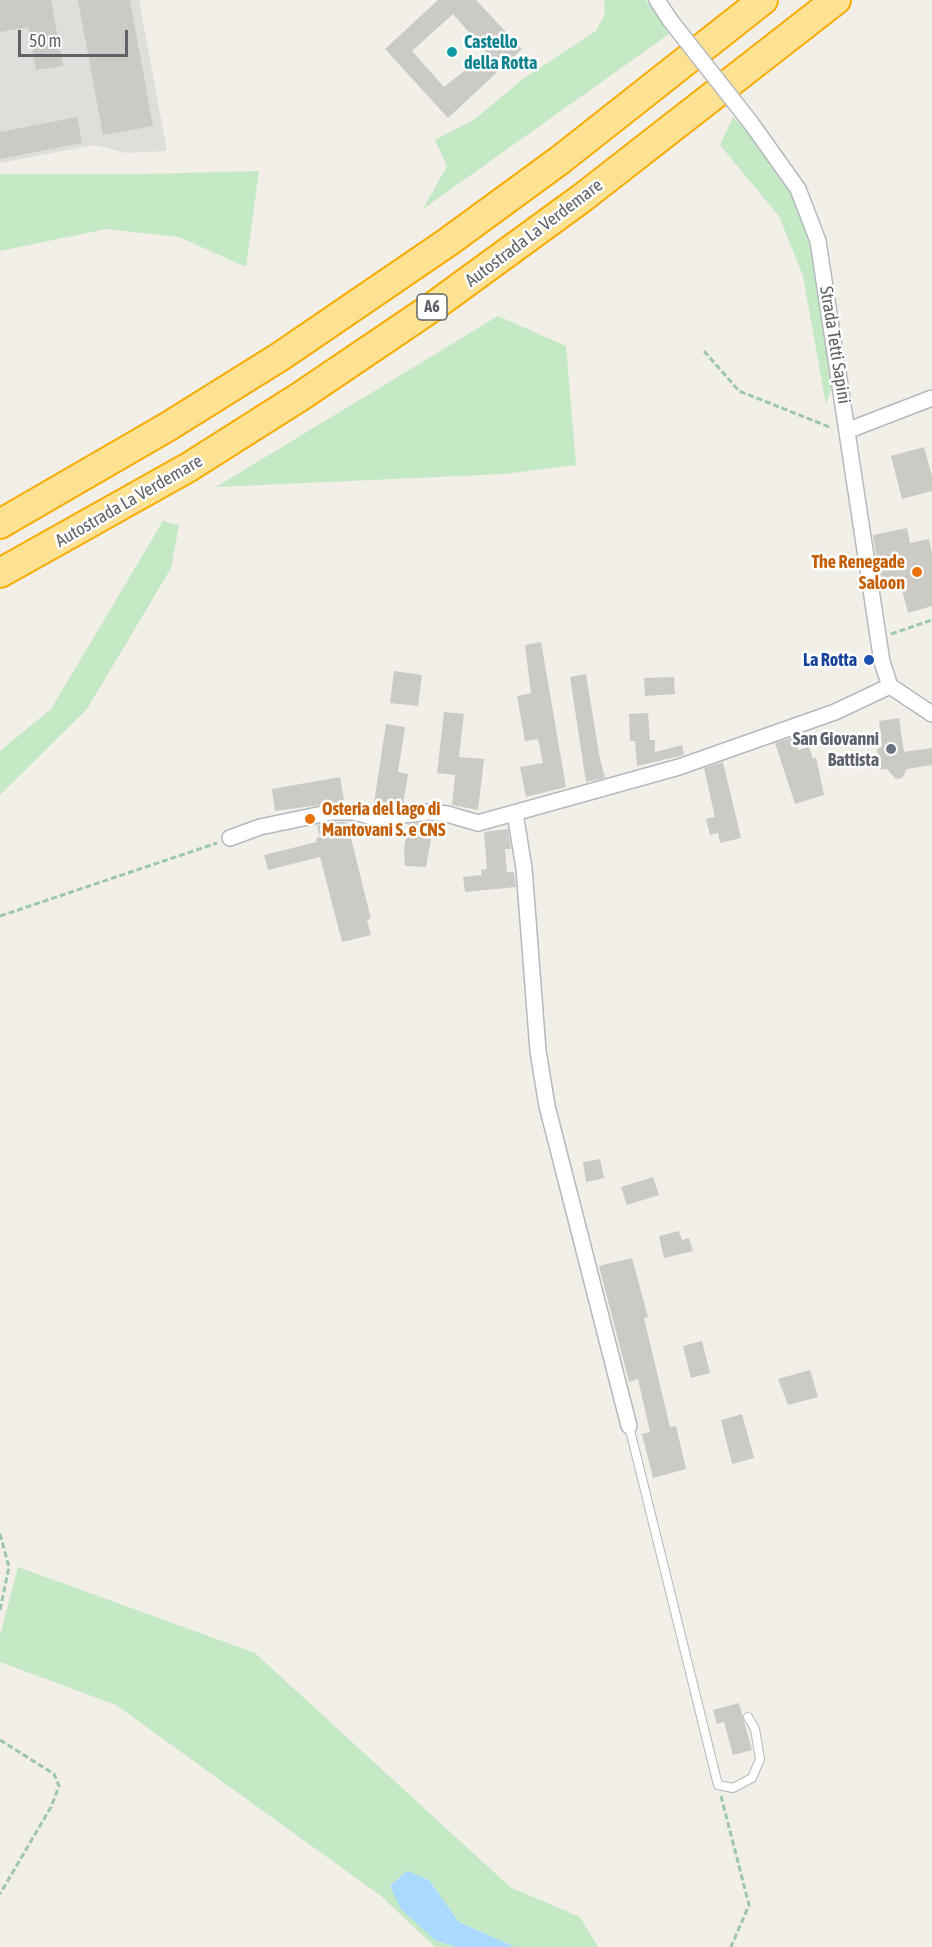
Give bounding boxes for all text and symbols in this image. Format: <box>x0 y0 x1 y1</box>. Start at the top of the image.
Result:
scale bar <box>21 18 130 56</box>
text: 50 m <box>29 30 61 51</box>
place label: Castello della Rotta <box>464 31 537 74</box>
marker: Castello della Rotta <box>445 45 459 59</box>
street label: Autostrada La Verdemare <box>461 174 607 292</box>
street label: Strada Tetti Sapini <box>815 285 855 405</box>
road number: A6 <box>417 294 447 320</box>
street label: Autostrada La Verdemare <box>52 450 206 552</box>
place label: The Renegade Saloon <box>812 551 905 594</box>
marker: The Renegade Saloon <box>910 565 924 579</box>
place label: La Rotta <box>803 649 857 671</box>
marker: La Rotta <box>862 653 876 667</box>
place label: San Giovanni Battista <box>793 728 879 771</box>
marker: San Giovanni Battista <box>884 742 898 756</box>
place label: Osteria del lago di Mantovani S. e CNS <box>322 798 446 840</box>
marker: Osteria del lago di Mantovani S. e CNS <box>303 812 317 826</box>

